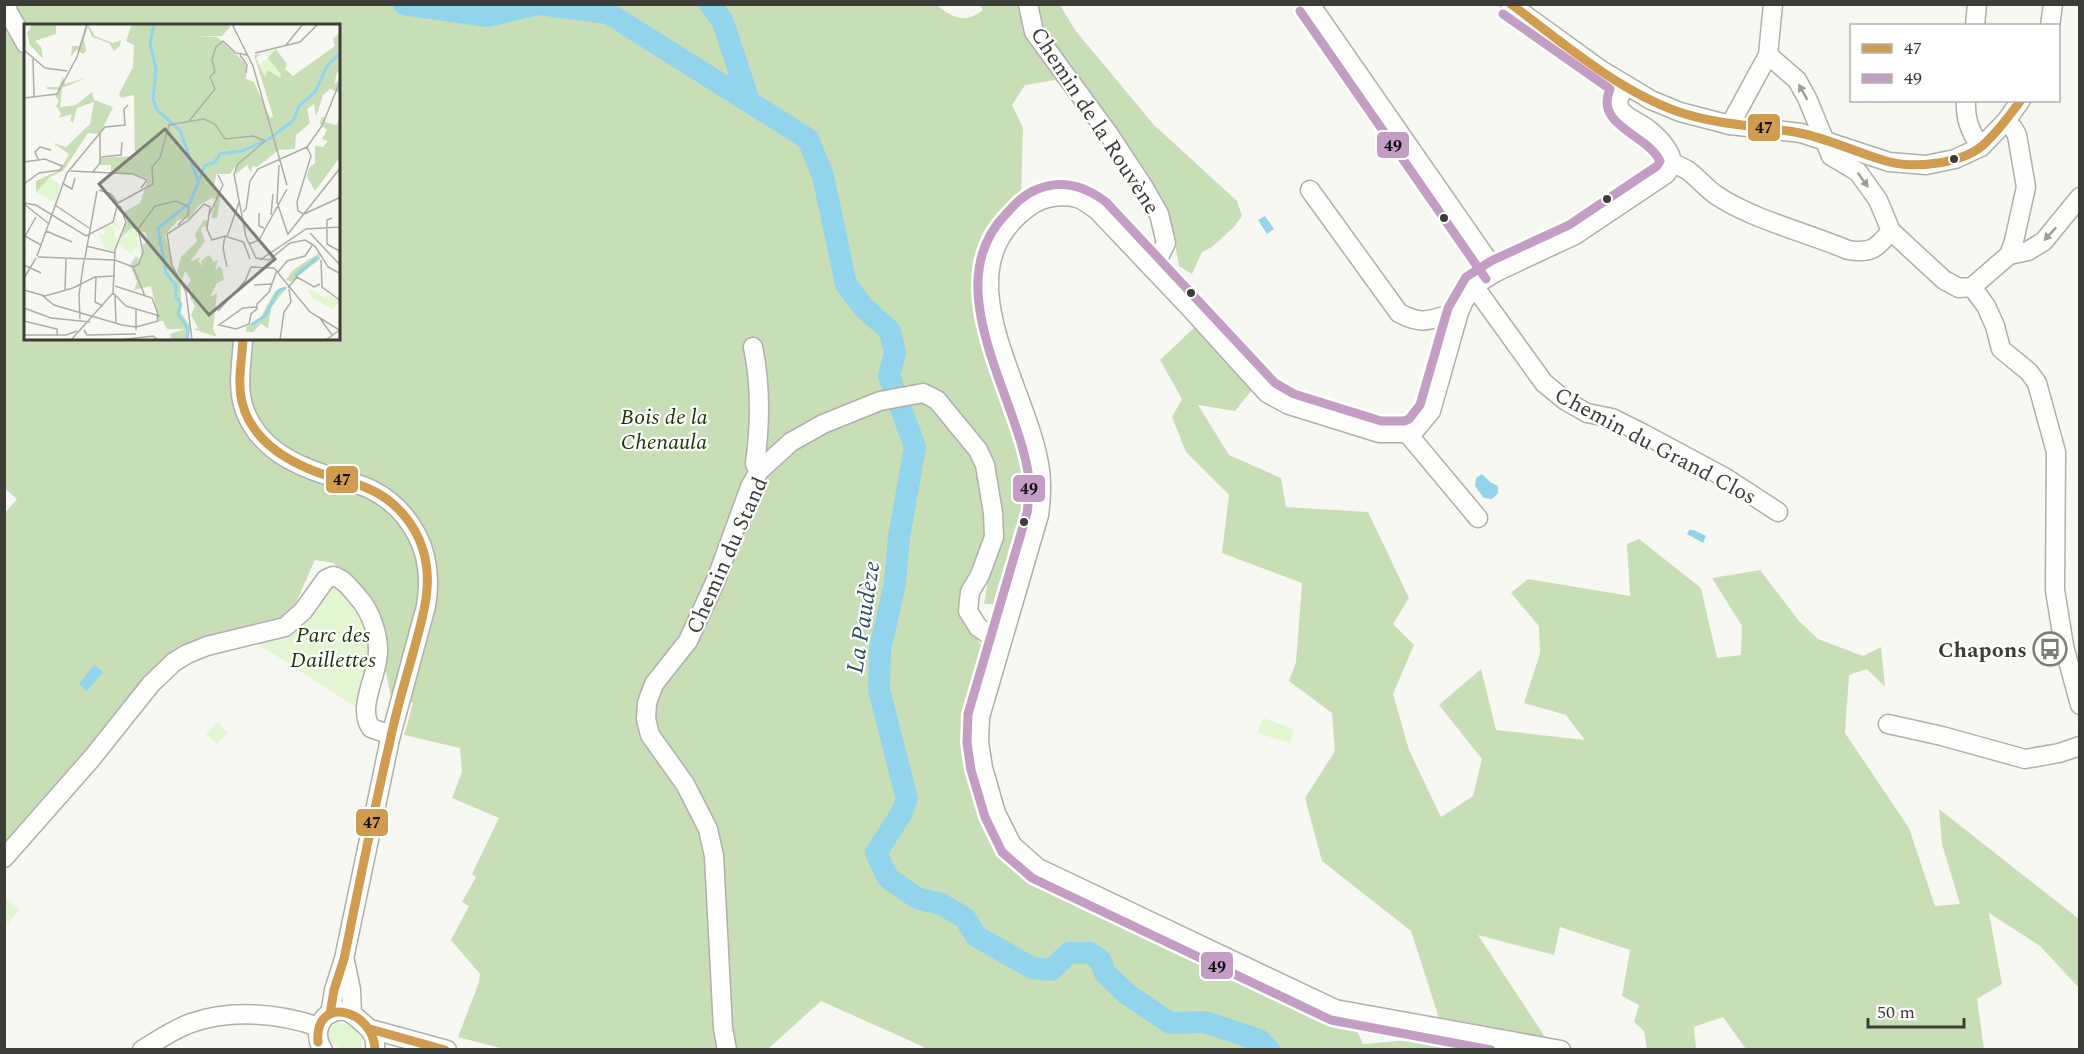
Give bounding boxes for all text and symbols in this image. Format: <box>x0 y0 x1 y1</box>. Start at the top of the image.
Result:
street label: Chemin de la Rouvène <box>1022 20 1168 221</box>
inset map <box>24 24 340 340</box>
legend <box>1850 24 2060 102</box>
text: 47 <box>1904 35 1922 62</box>
text: 49 <box>1904 65 1922 92</box>
one-way arrow <box>1798 83 1808 100</box>
line badge: 47 <box>1747 113 1781 142</box>
text: 47 <box>1755 116 1773 140</box>
line badge: 49 <box>1376 131 1410 159</box>
text: 49 <box>1384 134 1402 158</box>
unlabelled marker <box>1948 153 1960 165</box>
one-way arrow <box>1857 171 1869 187</box>
unlabelled marker <box>1601 193 1613 205</box>
unlabelled marker <box>1438 212 1450 224</box>
one-way arrow <box>2043 226 2057 241</box>
unlabelled marker <box>1185 287 1197 299</box>
street label: Chemin du Grand Clos <box>1548 379 1762 514</box>
park label: Bois de la Chenaula <box>620 401 708 459</box>
line badge: 47 <box>325 465 359 494</box>
text: 47 <box>333 468 351 492</box>
street label: Chemin du Stand <box>678 472 777 640</box>
line badge: 49 <box>1012 474 1046 503</box>
text: 49 <box>1020 477 1038 501</box>
unlabelled marker <box>1018 516 1030 528</box>
water label: La Paudèze <box>837 558 891 676</box>
park label: Parc des Daillettes <box>290 619 376 677</box>
bus stop icon: Chapons <box>2032 631 2068 667</box>
place label: Chapons <box>1938 634 2027 667</box>
line badge: 47 <box>355 808 389 837</box>
text: 47 <box>363 811 381 835</box>
line badge: 49 <box>1200 951 1234 980</box>
text: 49 <box>1208 955 1226 979</box>
scale bar <box>1868 991 1964 1029</box>
text: 50 m <box>1877 999 1915 1026</box>

